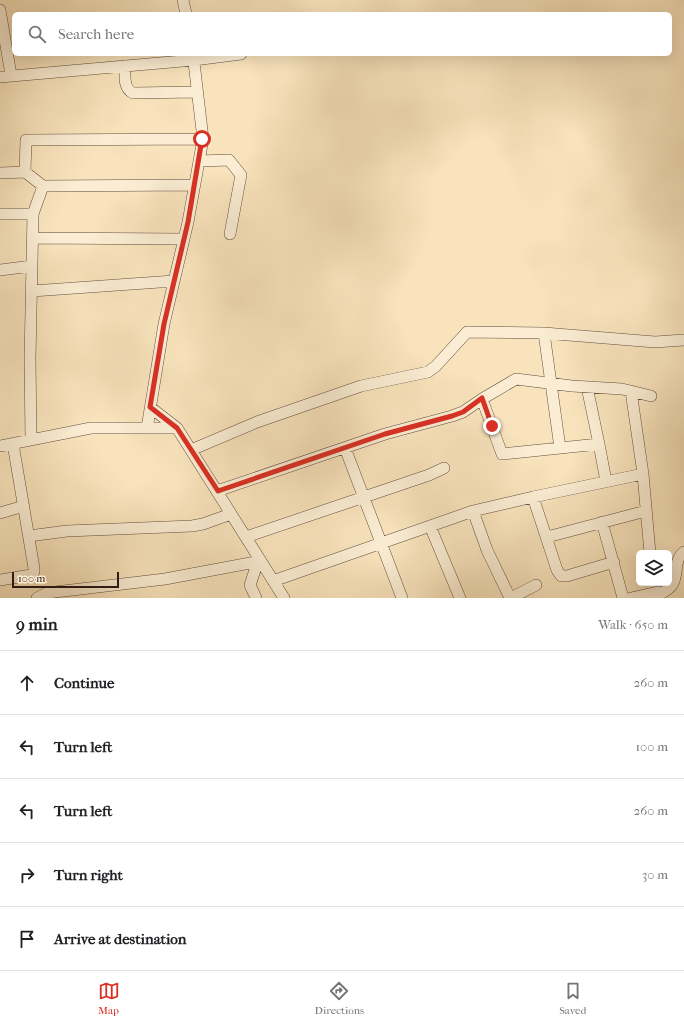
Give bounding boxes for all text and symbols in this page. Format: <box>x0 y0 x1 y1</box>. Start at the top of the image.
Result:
search box <box>12 12 672 56</box>
icon: search <box>26 23 48 45</box>
text: Search here <box>58 25 134 43</box>
route start <box>193 130 211 148</box>
route end <box>483 417 501 435</box>
map controls <box>636 550 672 586</box>
button: layers <box>636 550 672 586</box>
scale bar <box>12 570 119 589</box>
text: 100 m <box>18 572 46 585</box>
text: 9 min <box>16 614 58 634</box>
text: Walk · 650 m <box>598 617 668 632</box>
icon: ahead <box>16 672 38 694</box>
text: Continue <box>54 674 114 692</box>
text: 260 m <box>634 675 668 690</box>
icon: left <box>16 736 38 758</box>
text: Turn left <box>54 738 112 756</box>
text: 100 m <box>635 739 668 754</box>
icon: left <box>16 800 38 822</box>
text: Turn left <box>54 802 112 820</box>
text: 260 m <box>634 803 668 818</box>
icon: right <box>16 864 38 886</box>
text: Turn right <box>54 866 123 884</box>
text: 30 m <box>642 867 668 882</box>
icon: arrive <box>16 928 38 950</box>
text: Arrive at destination <box>54 930 186 948</box>
tab: Map <box>98 980 120 1017</box>
tab: Directions <box>315 980 364 1017</box>
tab: Saved <box>559 980 586 1017</box>

